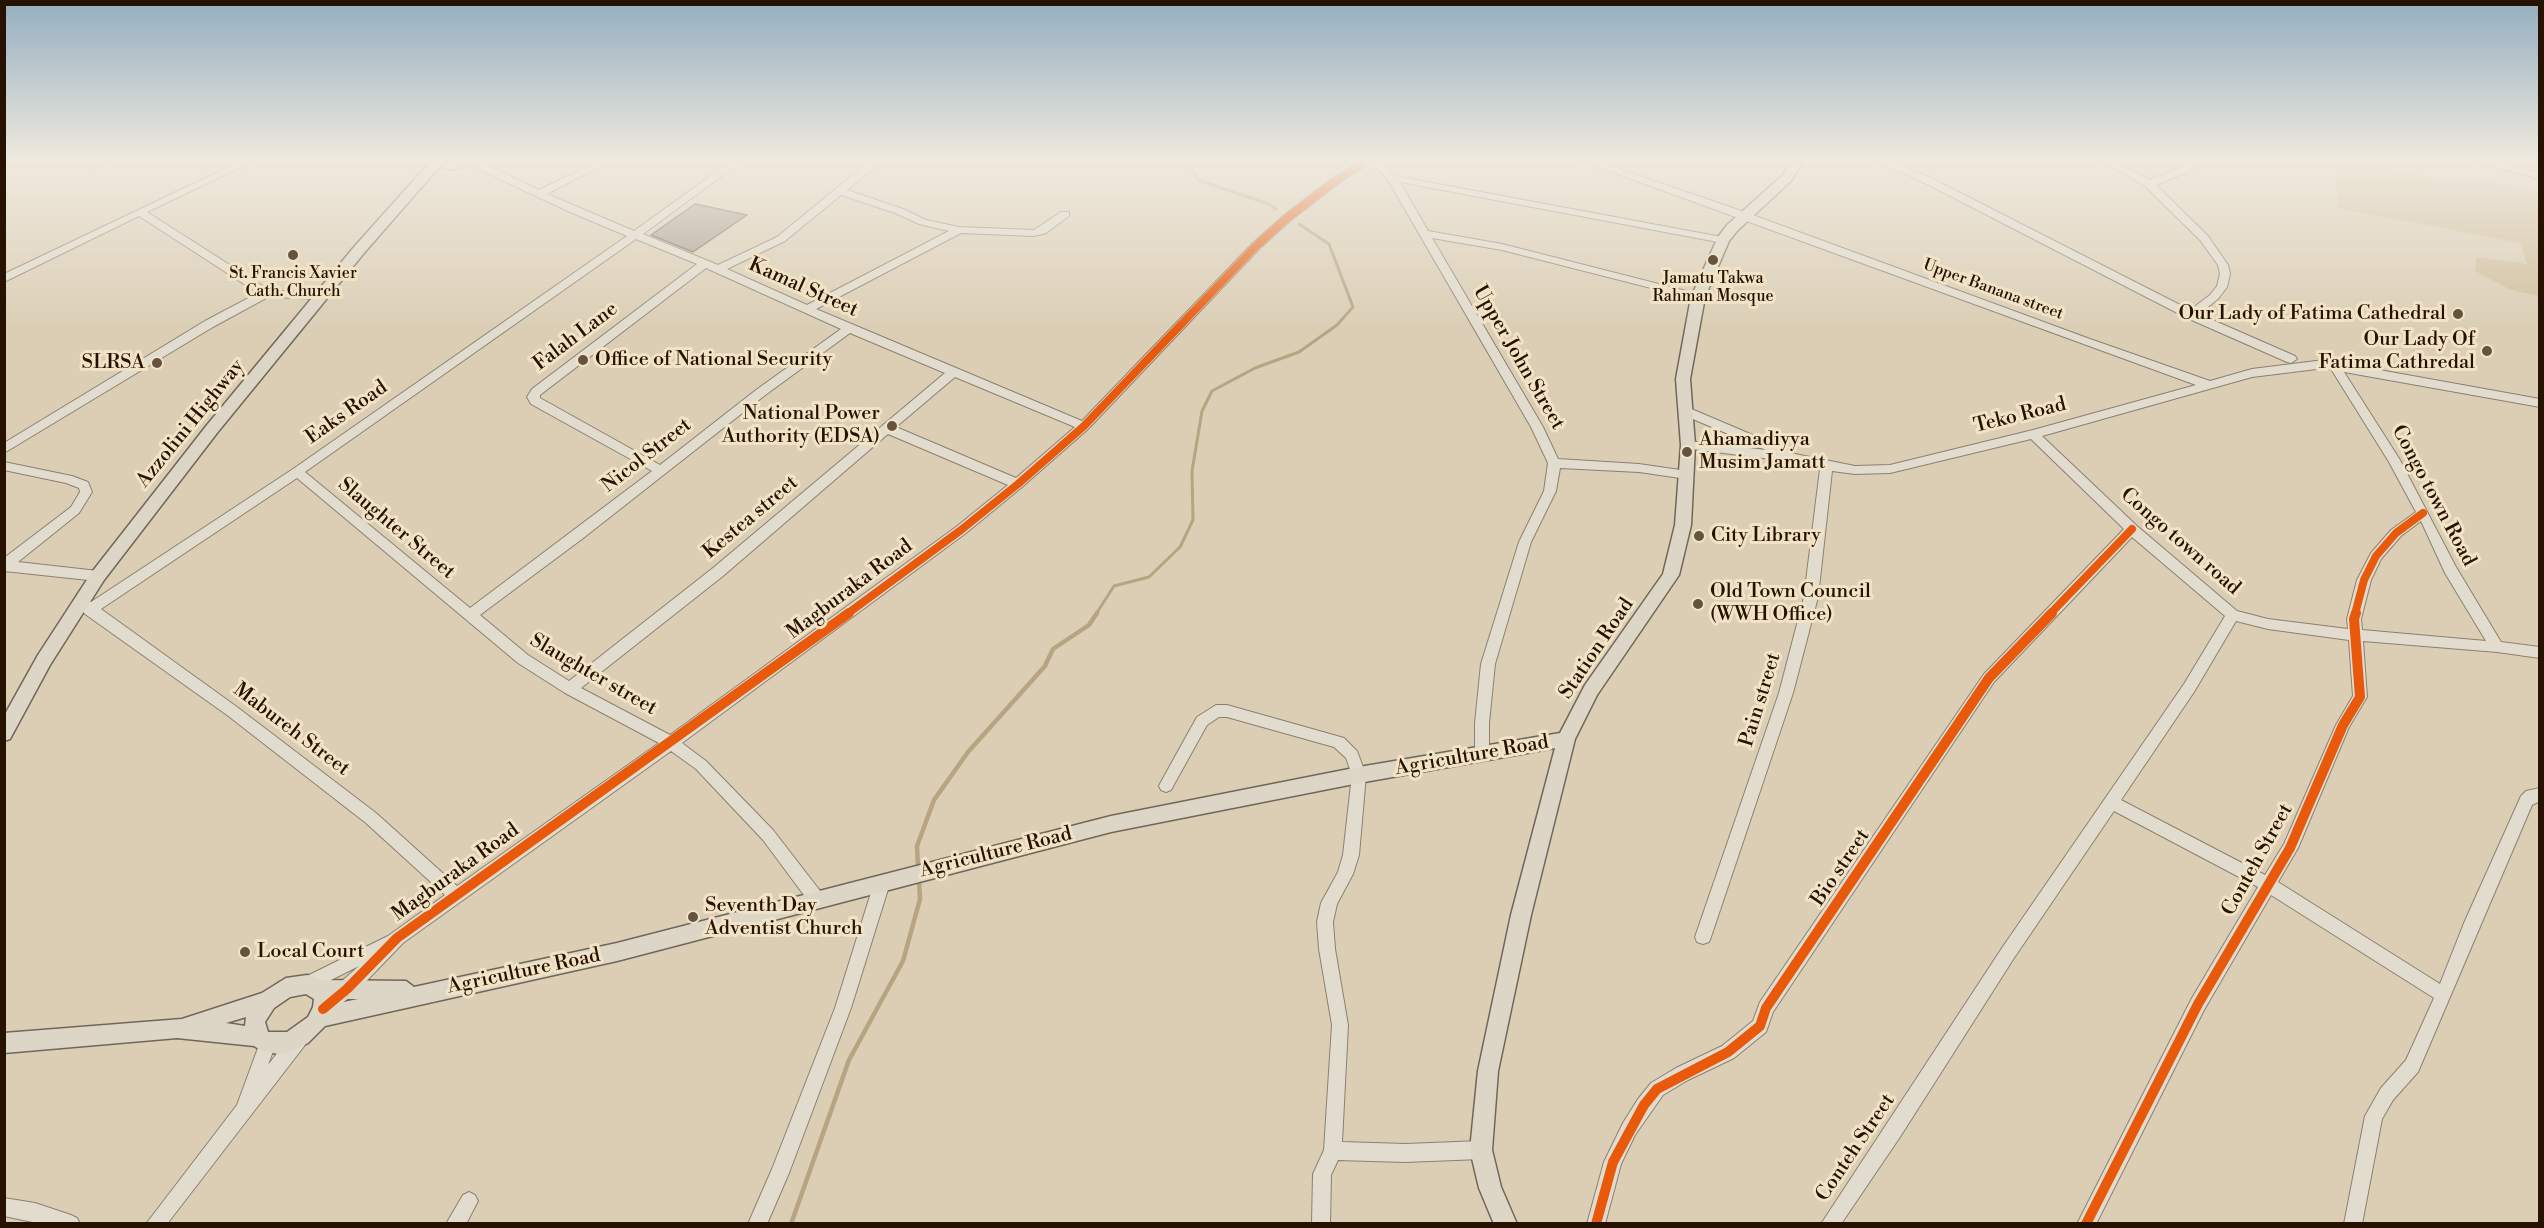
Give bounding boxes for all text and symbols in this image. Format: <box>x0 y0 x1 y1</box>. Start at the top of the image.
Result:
marker: St. Francis Xavier Cath. Church <box>286 248 300 262</box>
street label: Kamal Street <box>744 253 862 323</box>
marker: Jamatu Takwa Rahman Mosque <box>1706 253 1720 267</box>
street label: Upper Banana street <box>1920 256 2066 324</box>
place label: St. Francis Xavier Cath. Church <box>229 264 357 302</box>
place label: Jamatu Takwa Rahman Mosque <box>1652 269 1774 307</box>
street label: Upper John Street <box>1467 282 1569 434</box>
street label: Falah Lane <box>529 297 623 377</box>
place label: Our Lady of Fatima Cathedral <box>2179 302 2446 326</box>
marker: Our Lady of Fatima Cathedral <box>2451 307 2465 321</box>
place label: Our Lady Of Fatima Cathredal <box>2318 328 2475 375</box>
marker: Our Lady Of Fatima Cathredal <box>2480 344 2494 358</box>
place label: Office of National Security <box>595 348 832 372</box>
place label: SLRSA <box>82 351 145 375</box>
marker: Office of National Security <box>576 353 590 367</box>
street label: Azzolini Highway <box>132 355 250 493</box>
marker: SLRSA <box>150 356 164 370</box>
street label: Eaks Road <box>301 376 393 450</box>
street label: Teko Road <box>1971 393 2069 439</box>
place label: National Power Authority (EDSA) <box>722 402 880 449</box>
street label: Nicol Street <box>597 414 697 498</box>
marker: National Power Authority (EDSA) <box>885 419 899 433</box>
street label: Congo town Road <box>2386 421 2480 571</box>
place label: Ahamadiyya Musim Jamatt <box>1699 428 1825 475</box>
marker: Ahamadiyya Musim Jamatt <box>1680 445 1694 459</box>
street label: Kestea street <box>699 471 803 565</box>
street label: Slaughter Street <box>333 473 459 585</box>
street label: Congo town road <box>2115 483 2245 601</box>
place label: City Library <box>1711 524 1821 548</box>
marker: City Library <box>1692 529 1706 543</box>
street label: Magburaka Road <box>782 535 918 645</box>
place label: Old Town Council (WWH Office) <box>1710 580 1871 627</box>
street label: Station Road <box>1555 594 1639 704</box>
marker: Old Town Council (WWH Office) <box>1691 597 1705 611</box>
street label: Slaughter street <box>525 629 661 721</box>
street label: Pain street <box>1735 650 1787 750</box>
street label: Mabureh Street <box>228 678 354 782</box>
street label: Agriculture Road <box>1393 731 1551 781</box>
street label: Conteh Street <box>2217 800 2299 920</box>
street label: Magburaka Road <box>388 819 524 927</box>
street label: Agriculture Road <box>918 823 1074 883</box>
street label: Bio street <box>1807 825 1875 911</box>
place label: Seventh Day Adventist Church <box>705 894 863 941</box>
marker: Seventh Day Adventist Church <box>686 910 700 924</box>
place label: Local Court <box>257 940 364 964</box>
street label: Agriculture Road <box>445 944 603 1000</box>
marker: Local Court <box>238 945 252 959</box>
street label: Conteh Street <box>1811 1090 1901 1206</box>

